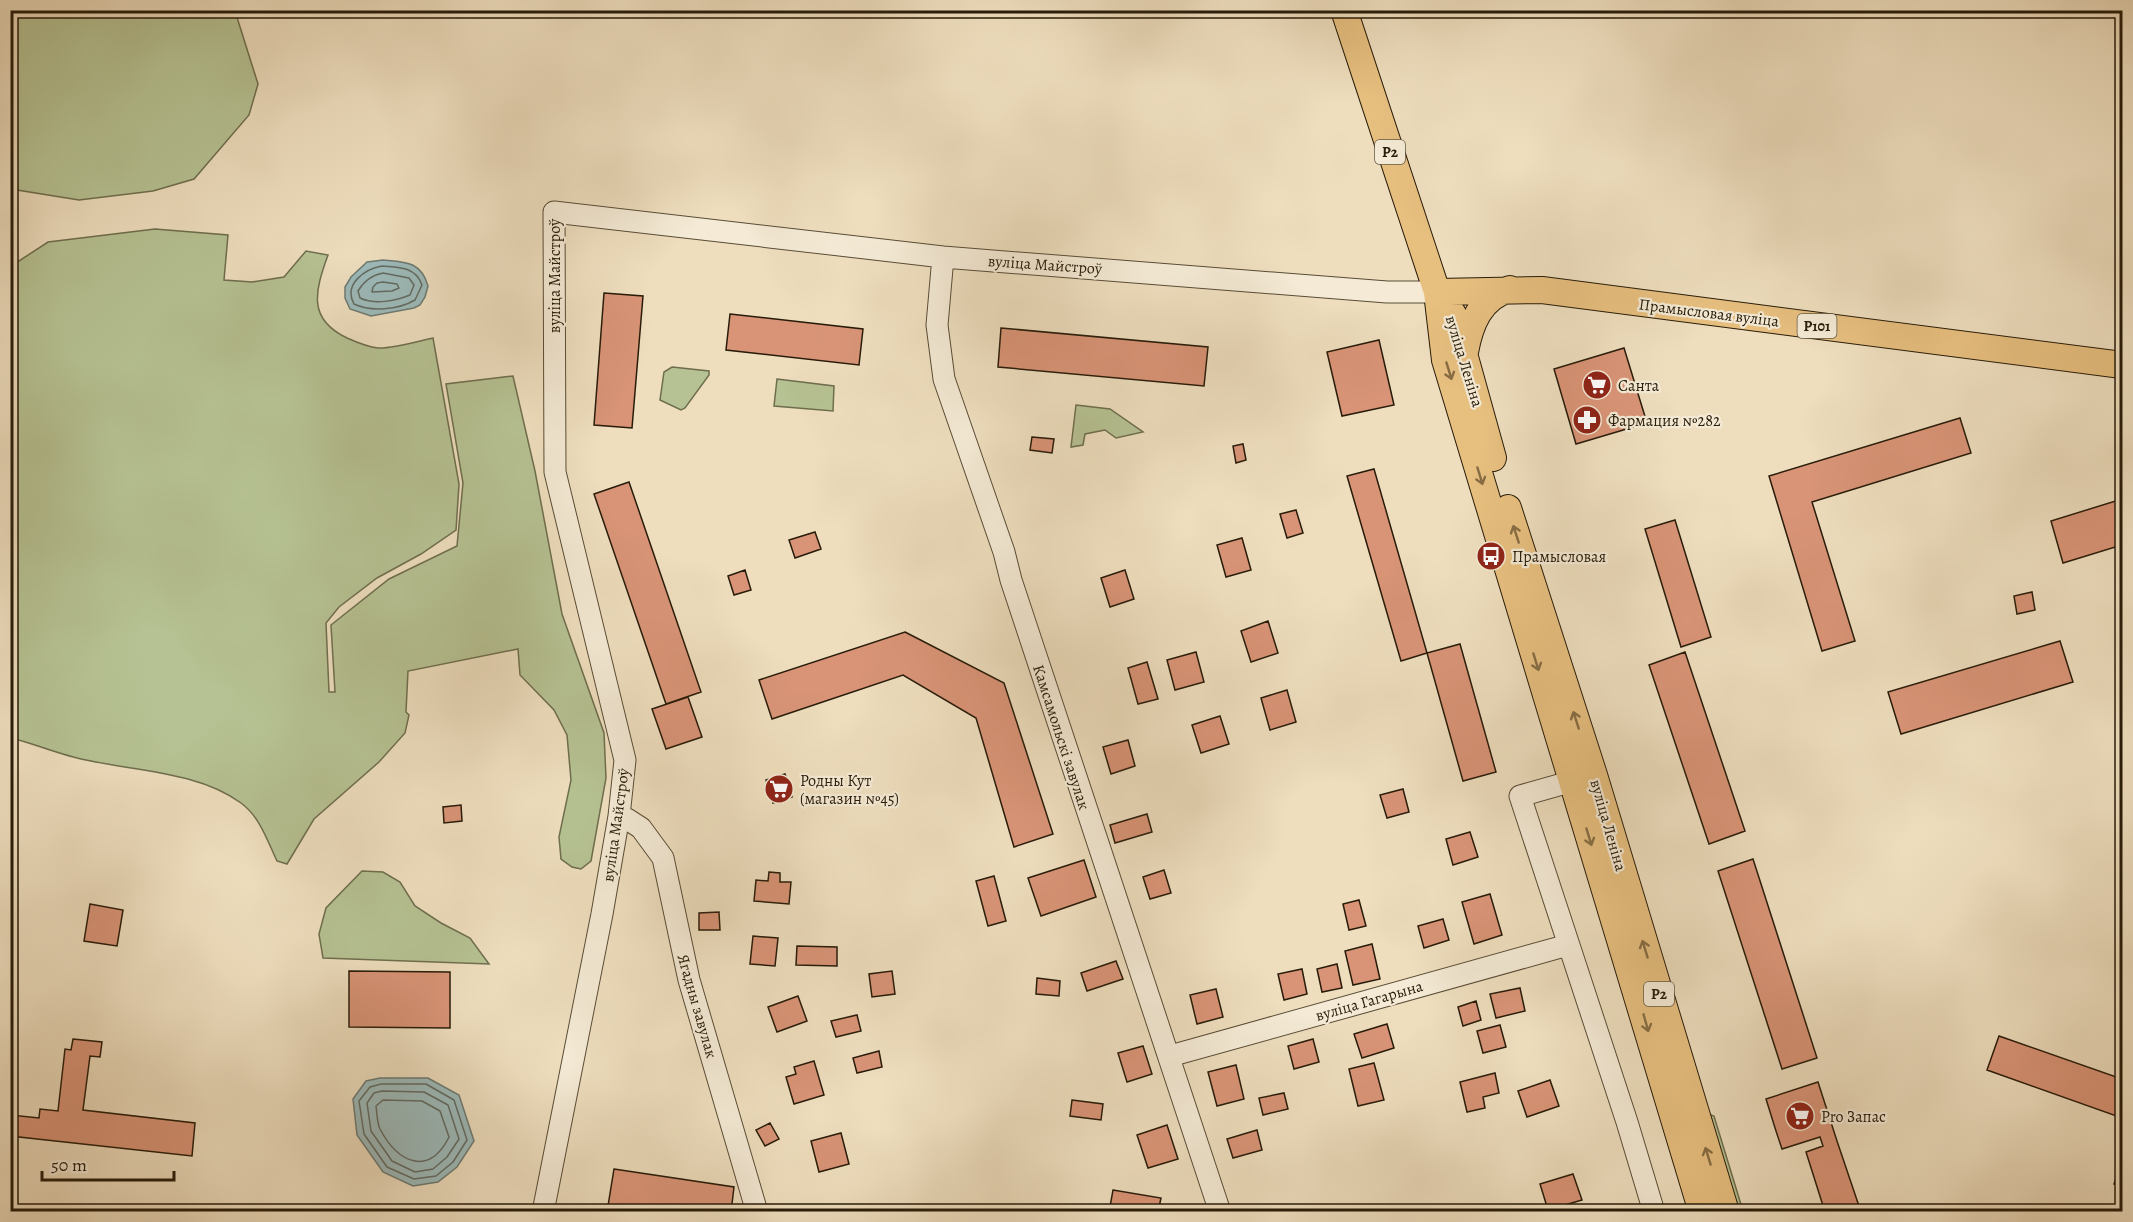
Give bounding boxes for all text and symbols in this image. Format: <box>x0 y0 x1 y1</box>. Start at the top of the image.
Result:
road number: Р2 <box>1375 140 1405 164</box>
street label: вуліца Майстроў <box>544 218 566 333</box>
street label: вуліца Майстроў <box>987 250 1104 280</box>
street label: Прамысловая вуліца <box>1638 293 1781 333</box>
street label: вуліца Леніна <box>1440 313 1489 410</box>
road number: Р101 <box>1798 314 1836 338</box>
one-way arrow <box>1444 361 1455 380</box>
supermarket icon: Санта <box>1581 369 1613 401</box>
place label: Санта <box>1618 375 1660 397</box>
pharmacy icon: Фармация №282 <box>1571 404 1603 436</box>
place label: Фармация №282 <box>1608 410 1721 432</box>
one-way arrow <box>1475 466 1486 485</box>
one-way arrow <box>1510 525 1521 544</box>
bus stop icon: Прамысловая <box>1475 540 1507 572</box>
place label: Прамысловая <box>1512 546 1606 568</box>
one-way arrow <box>1531 653 1542 672</box>
street label: Камсамольскі завулак <box>1027 662 1095 813</box>
one-way arrow <box>1570 711 1581 730</box>
street label: вуліца Майстроў <box>597 766 635 883</box>
place label: Родны Кут (магазин №45) <box>800 770 899 810</box>
supermarket icon: Родны Кут (магазин №45) <box>763 773 795 805</box>
street label: вуліца Леніна <box>1584 777 1632 874</box>
one-way arrow <box>1584 827 1595 846</box>
one-way arrow <box>1639 940 1650 959</box>
street label: Ягадны завулак <box>672 952 722 1061</box>
street label: вуліца Гагарына <box>1313 975 1426 1027</box>
road number: Р2 <box>1644 982 1674 1006</box>
one-way arrow <box>1641 1013 1652 1032</box>
supermarket icon: Pro Запас <box>1784 1100 1816 1132</box>
place label: Pro Запас <box>1821 1106 1886 1128</box>
scale bar <box>42 1144 174 1182</box>
one-way arrow <box>1702 1147 1713 1166</box>
text: 50 m <box>51 1153 87 1177</box>

